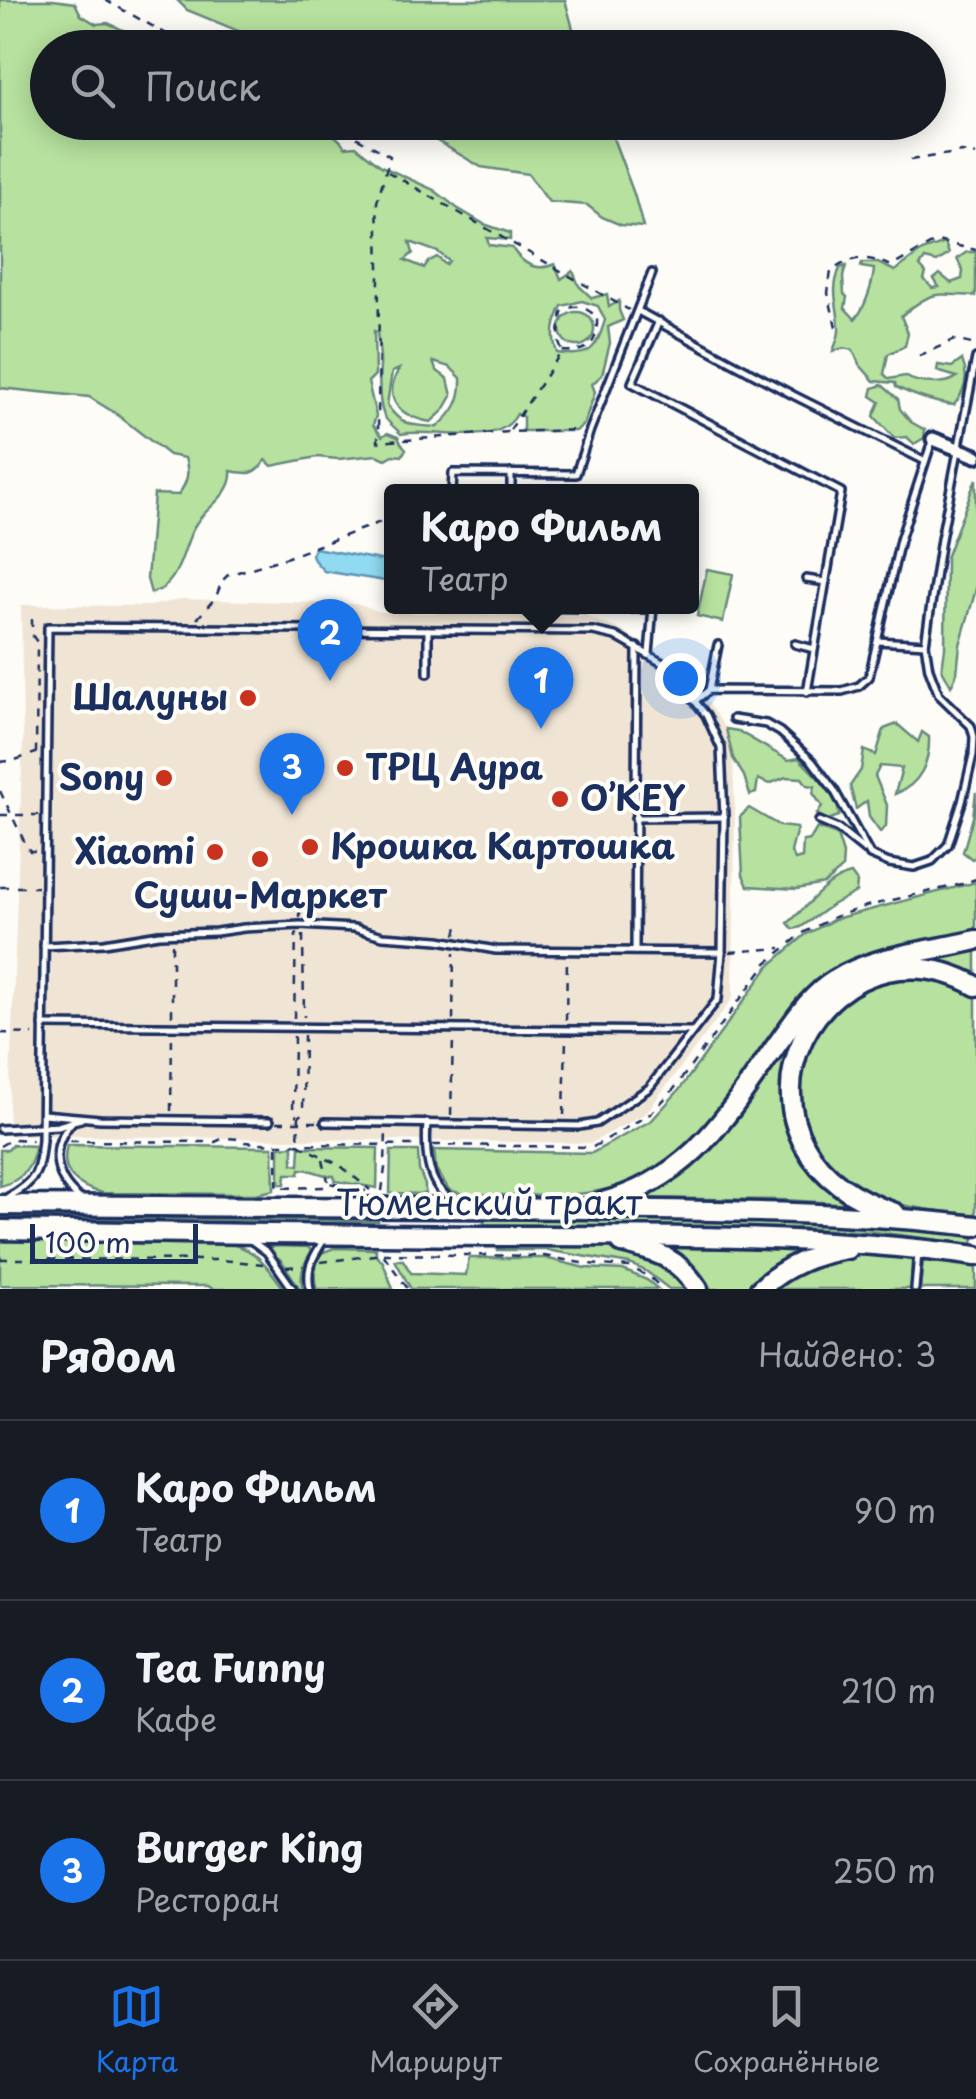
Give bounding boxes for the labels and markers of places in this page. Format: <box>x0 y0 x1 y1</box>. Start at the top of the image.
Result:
pin: 2 <box>298 598 362 681</box>
pin: 1 <box>508 646 574 729</box>
place label: Шалуны <box>72 669 228 722</box>
marker: Шалуны <box>237 687 259 709</box>
pin: 3 <box>260 732 324 815</box>
place label: ТРЦ Аура <box>365 739 543 792</box>
place label: Sony <box>59 749 144 802</box>
marker: ТРЦ Аура <box>334 757 356 779</box>
marker: Sony <box>153 767 175 789</box>
place label: O’KEY <box>580 770 686 823</box>
marker: O’KEY <box>549 788 571 810</box>
place label: Крошка Картошка <box>330 818 675 871</box>
place label: Xiaomi <box>75 823 195 876</box>
marker: Крошка Картошка <box>299 836 321 858</box>
marker: Xiaomi <box>204 841 226 863</box>
marker: Суши-Маркет <box>249 848 271 870</box>
place label: Суши-Маркет <box>133 867 387 920</box>

